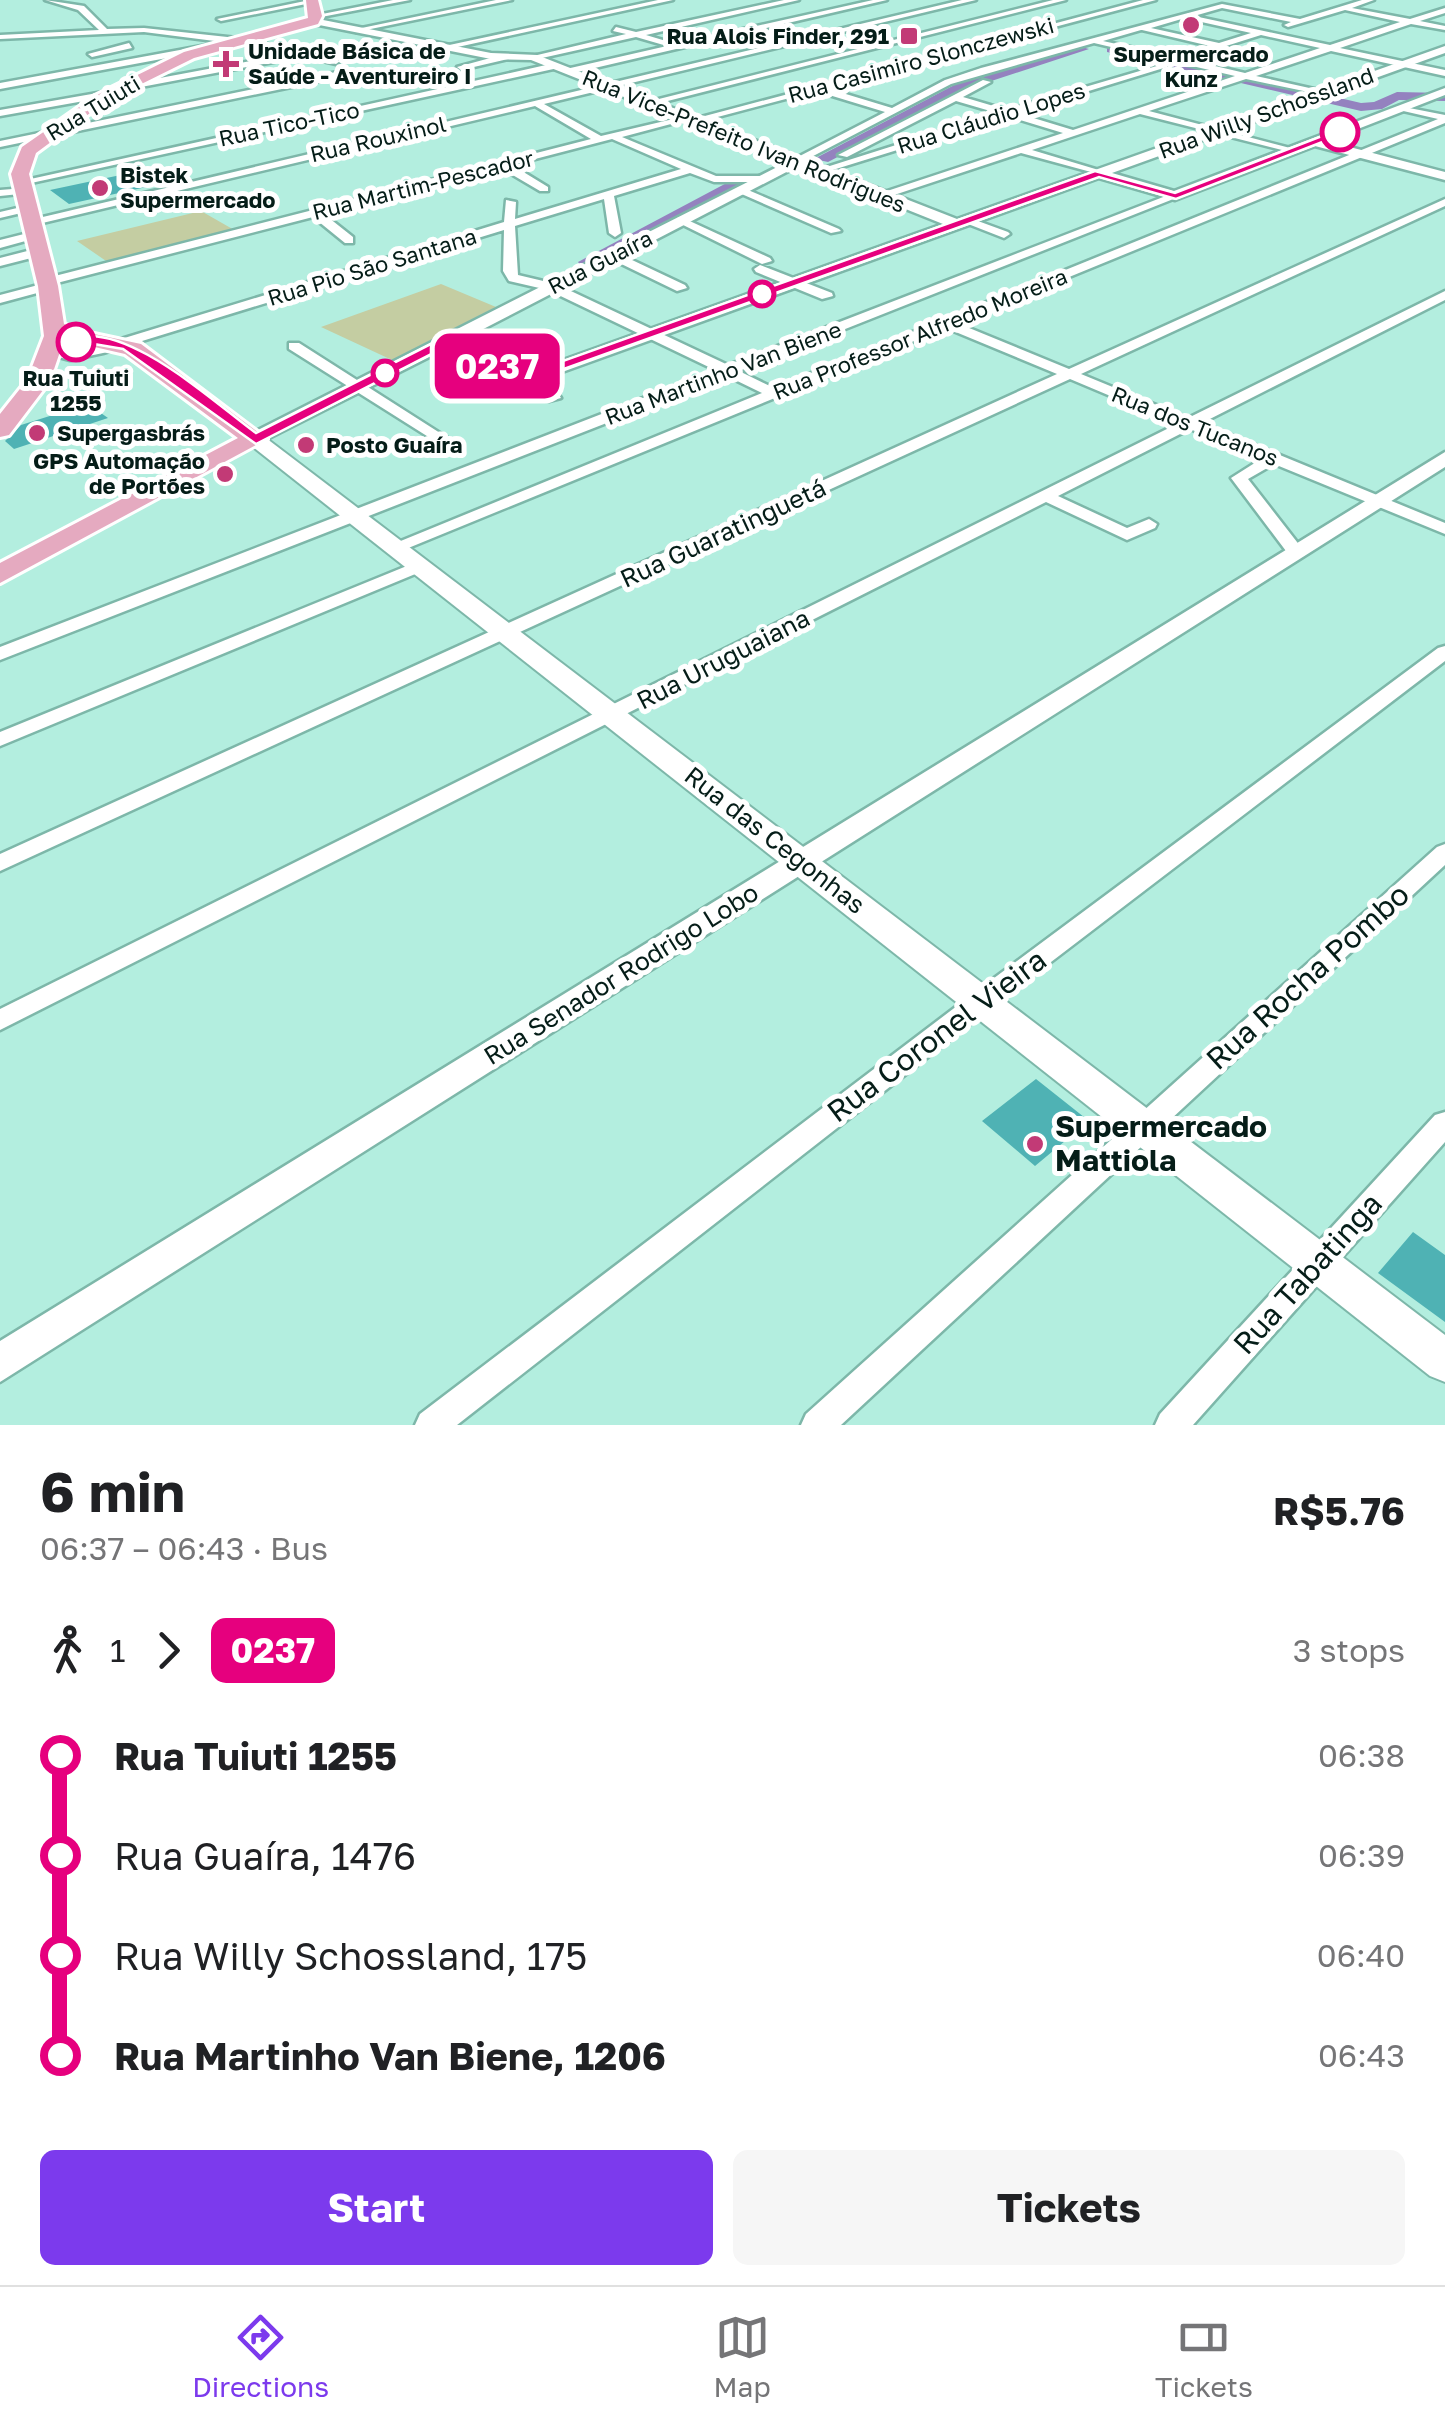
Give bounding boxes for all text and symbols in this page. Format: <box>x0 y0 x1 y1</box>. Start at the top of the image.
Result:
street label: Rua Casimiro Slonczewski <box>785 11 1057 108</box>
marker: Supermercado Kunz <box>1180 14 1202 36</box>
place label: Rua Alois Finder, 291 <box>666 22 889 49</box>
marker: Rua Alois Finder, 291 <box>898 25 920 47</box>
place label: Unidade Básica de Saúde - Aventureiro I <box>248 37 472 89</box>
place label: Supermercado Kunz <box>1113 40 1269 92</box>
marker: Unidade Básica de Saúde - Aventureiro I <box>213 51 239 77</box>
street label: Rua Willy Schossland <box>1155 61 1377 164</box>
street label: Rua Vice-Prefeito Ivan Rodrigues <box>579 63 910 218</box>
street label: Rua Tuiuti <box>41 69 145 146</box>
street label: Rua Cláudio Lopes <box>894 76 1088 159</box>
street label: Rua Tico-Tico <box>216 95 362 152</box>
street label: Rua Rouxinol <box>307 110 449 167</box>
unlabelled marker <box>1321 113 1359 151</box>
street label: Rua Martim-Pescador <box>309 144 537 225</box>
place label: Bistek Supermercado <box>120 161 276 213</box>
marker: Bistek Supermercado <box>89 177 111 199</box>
street label: Rua Pio São Santana <box>264 222 480 311</box>
street label: Rua Guaíra <box>543 224 657 299</box>
street label: Rua Professor Alfredo Moreira <box>769 262 1071 405</box>
unlabelled marker <box>749 281 775 307</box>
street label: Rua Martinho Van Biene <box>601 315 845 430</box>
marker: Rua Tuiuti 1255 <box>57 323 95 361</box>
line badge: 0237 <box>427 334 567 398</box>
text: 0237 <box>455 345 539 387</box>
unlabelled marker <box>372 360 398 386</box>
place label: Rua Tuiuti 1255 <box>23 364 129 416</box>
street label: Rua dos Tucanos <box>1108 380 1283 471</box>
place label: Supergasbrás <box>57 419 205 446</box>
marker: Supergasbrás <box>26 422 48 444</box>
place label: Posto Guaíra <box>326 431 463 458</box>
marker: Posto Guaíra <box>295 434 317 456</box>
place label: GPS Automação de Portões <box>33 447 205 499</box>
marker: GPS Automação de Portões <box>214 463 236 485</box>
street label: Rua Guaratinguetá <box>615 471 831 594</box>
street label: Rua Uruguaiana <box>631 602 814 716</box>
street label: Rua das Cegonhas <box>679 759 872 920</box>
street label: Rua Senador Rodrigo Lobo <box>478 876 764 1071</box>
street label: Rua Rocha Pombo <box>1199 876 1416 1077</box>
street label: Rua Coronel Vieira <box>820 941 1053 1129</box>
place label: Supermercado Mattiola <box>1055 1108 1267 1178</box>
marker: Supermercado Mattiola <box>1024 1133 1046 1155</box>
street label: Rua Tabatinga <box>1226 1185 1389 1361</box>
text: 6 min <box>40 1458 185 1524</box>
text: R$5.76 <box>1273 1488 1405 1533</box>
text: 06:37 – 06:43 · Bus <box>40 1529 328 1567</box>
icon: walk <box>40 1623 95 1678</box>
icon: forward <box>141 1623 196 1678</box>
text: 0237 <box>231 1629 315 1671</box>
text: 1 <box>110 1631 126 1669</box>
text: 3 stops <box>1293 1631 1405 1669</box>
text: Rua Tuiuti 1255 <box>114 1733 397 1778</box>
text: 06:38 <box>1318 1736 1405 1774</box>
text: Rua Guaíra, 1476 <box>114 1833 416 1878</box>
text: 06:39 <box>1318 1836 1405 1874</box>
text: Rua Willy Schossland, 175 <box>114 1933 587 1978</box>
text: 06:40 <box>1317 1936 1405 1974</box>
text: Rua Martinho Van Biene, 1206 <box>114 2033 666 2078</box>
text: 06:43 <box>1318 2036 1405 2074</box>
button: Start <box>40 2150 713 2265</box>
button: Tickets <box>733 2150 1405 2265</box>
tab: Directions <box>192 2310 329 2403</box>
tab: Map <box>713 2310 771 2403</box>
tab: Tickets <box>1155 2310 1253 2403</box>

